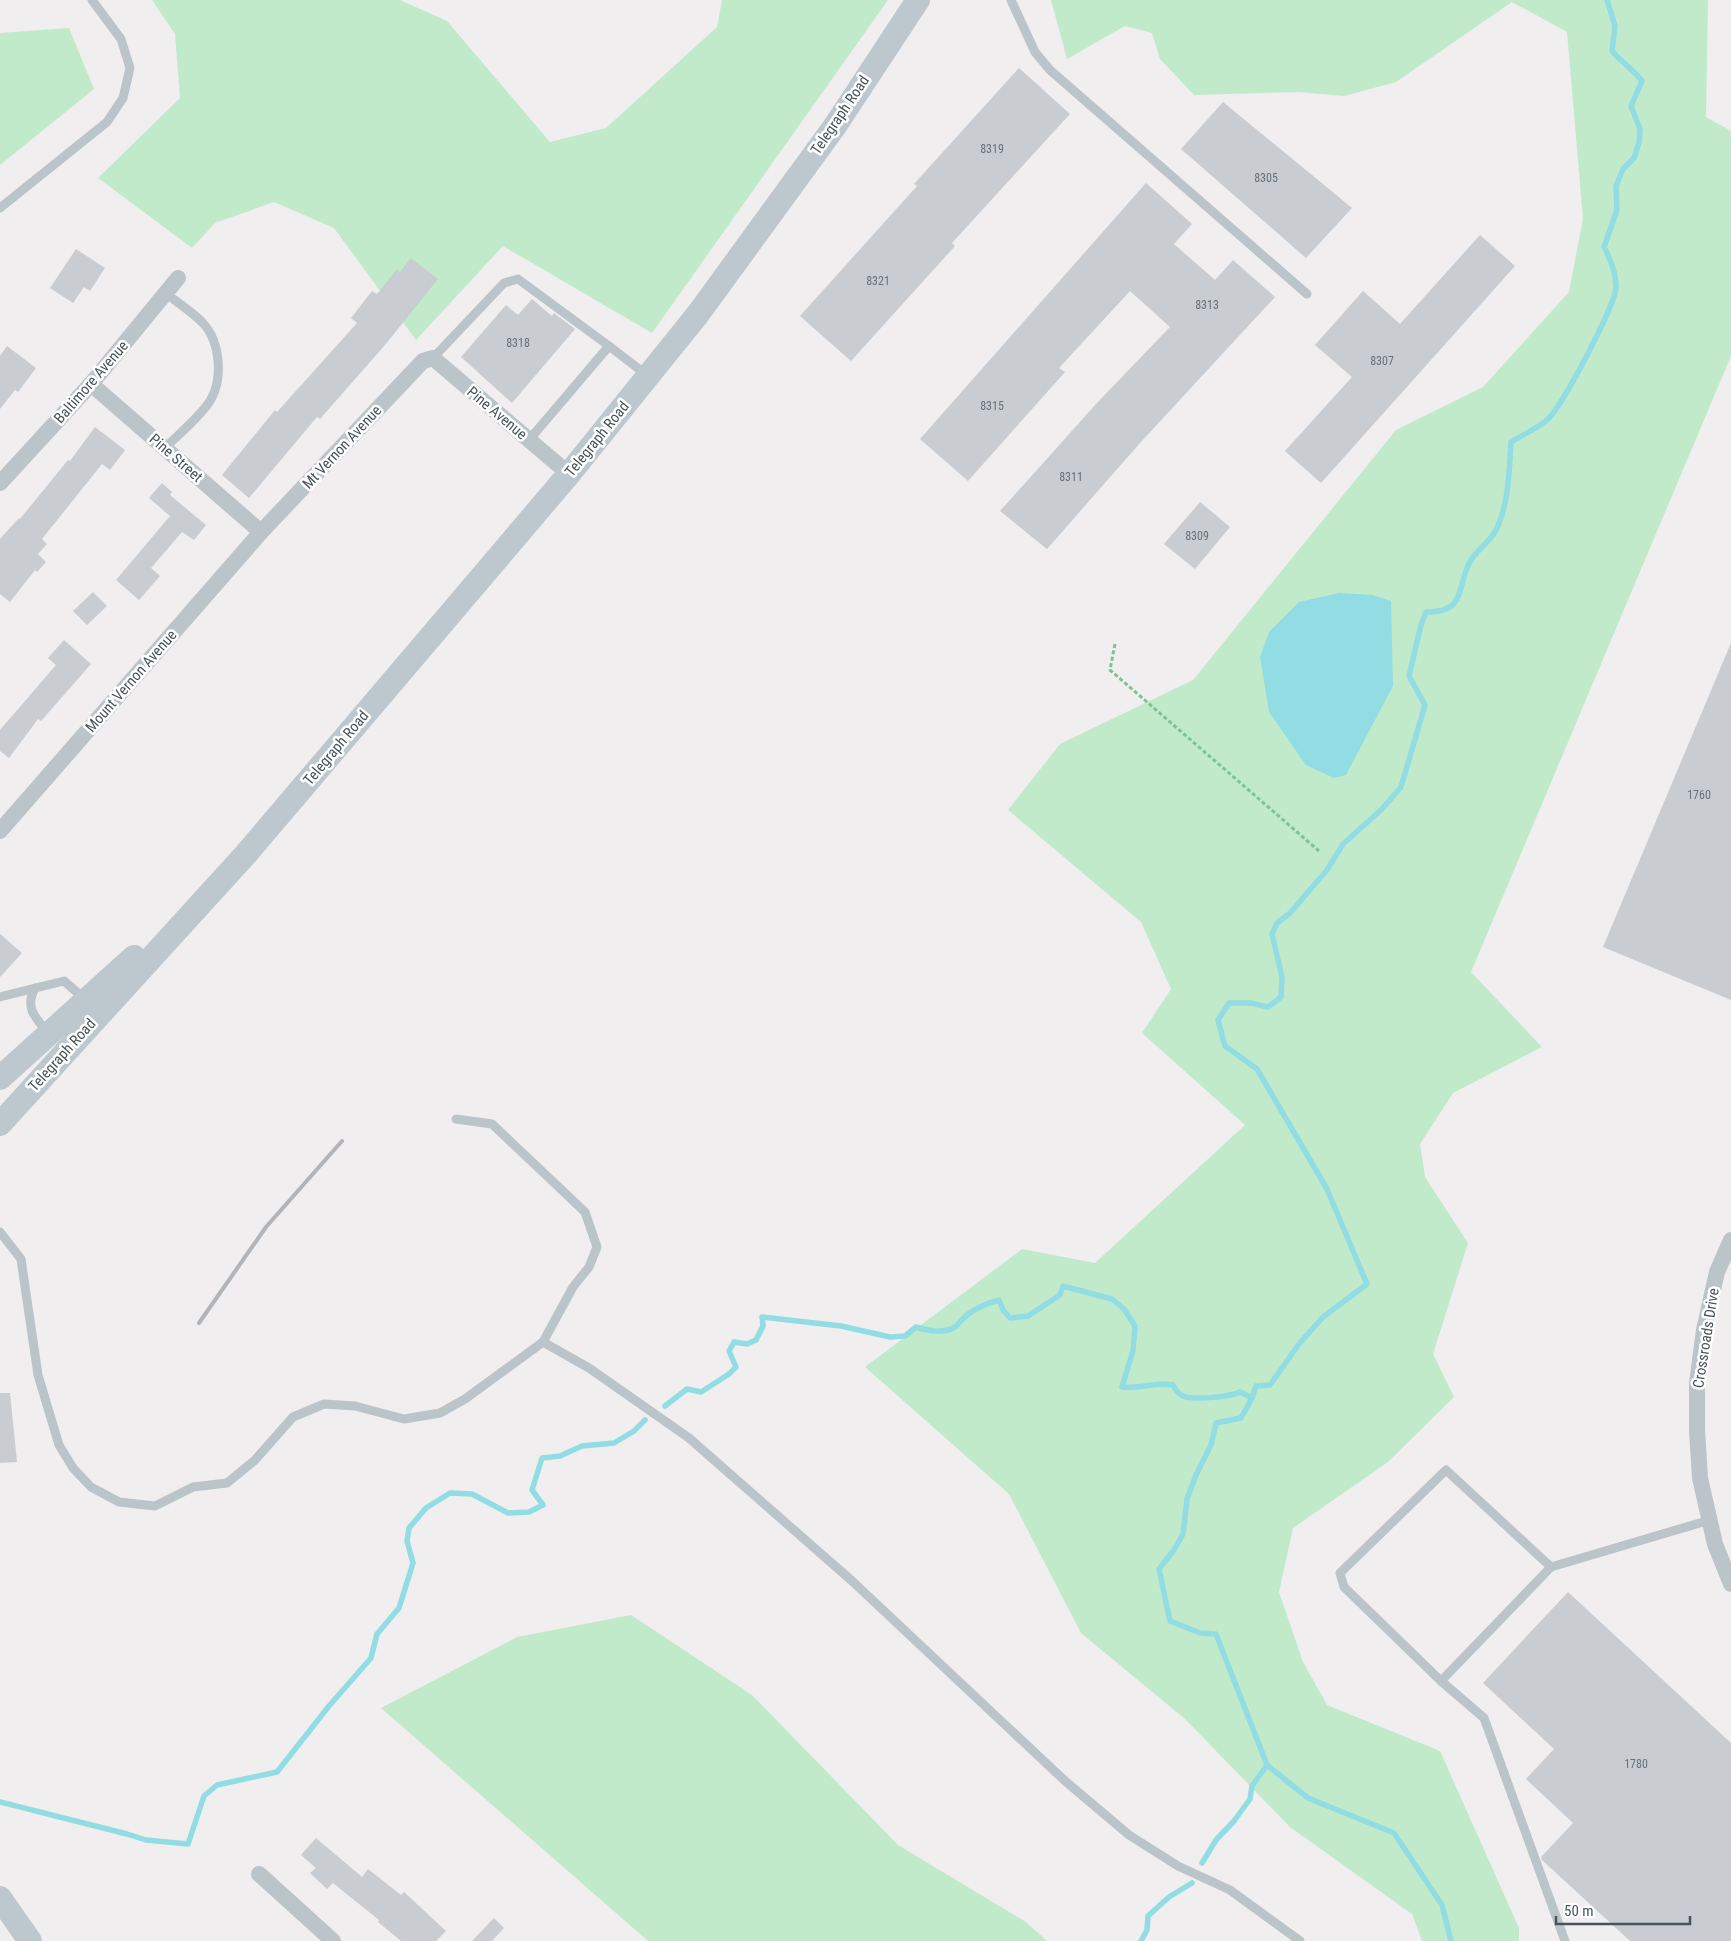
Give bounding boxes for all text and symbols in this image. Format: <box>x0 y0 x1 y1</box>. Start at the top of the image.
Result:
street label: Telegraph Road <box>807 72 873 158</box>
house number: 8319 <box>980 142 1004 156</box>
house number: 8305 <box>1254 171 1278 185</box>
house number: 8321 <box>866 274 890 288</box>
house number: 8313 <box>1195 298 1219 312</box>
house number: 8318 <box>506 336 530 350</box>
street label: Baltimore Avenue <box>50 337 132 427</box>
house number: 8307 <box>1370 354 1394 368</box>
street label: Pine Avenue <box>463 383 531 443</box>
street label: Telegraph Road <box>561 398 633 480</box>
house number: 8315 <box>980 399 1004 413</box>
street label: Mt Vernon Avenue <box>299 402 385 492</box>
street label: Pine Street <box>146 430 206 486</box>
house number: 8311 <box>1059 470 1083 484</box>
house number: 8309 <box>1185 529 1209 543</box>
street label: Mount Vernon Avenue <box>82 626 180 736</box>
street label: Telegraph Road <box>300 707 372 789</box>
house number: 1760 <box>1687 788 1711 802</box>
street label: Telegraph Road <box>25 1015 99 1095</box>
street label: Crossroads Drive <box>1689 1287 1723 1389</box>
house number: 1780 <box>1624 1757 1648 1771</box>
scale bar <box>1556 1894 1690 1926</box>
text: 50 m <box>1564 1902 1594 1920</box>

